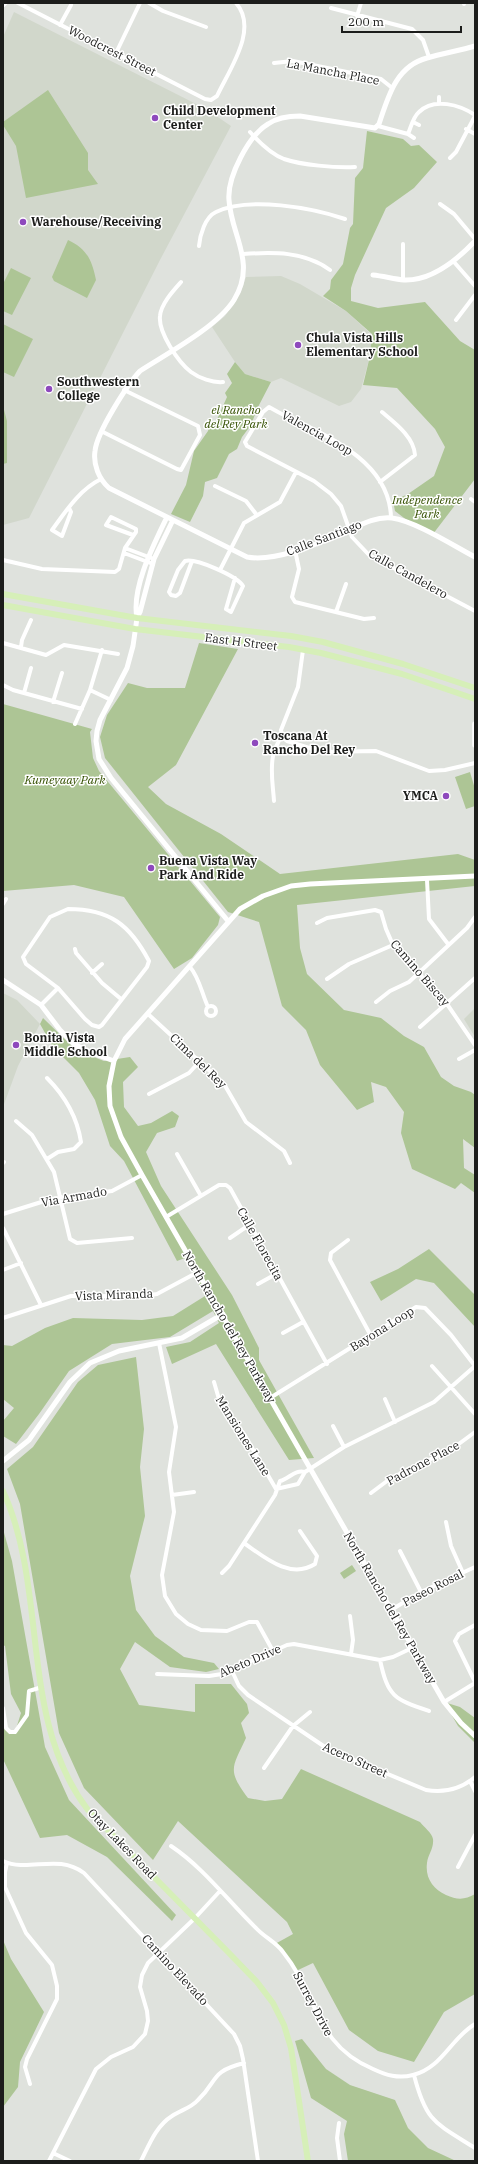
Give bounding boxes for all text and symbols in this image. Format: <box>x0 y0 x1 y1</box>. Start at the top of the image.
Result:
scale bar <box>342 8 461 34</box>
text: 200 m <box>348 14 384 29</box>
street label: Woodcrest Street <box>66 22 159 79</box>
street label: La Mancha Place <box>285 55 381 88</box>
place label: Child Development Center <box>163 103 276 132</box>
marker: Child Development Center <box>150 113 160 123</box>
place label: Warehouse/Receiving <box>31 214 161 229</box>
marker: Warehouse/Receiving <box>18 217 28 227</box>
place label: Chula Vista Hills Elementary School <box>306 330 418 359</box>
marker: Chula Vista Hills Elementary School <box>293 340 303 350</box>
place label: Southwestern College <box>57 374 140 403</box>
marker: Southwestern College <box>44 384 54 394</box>
park label: el Rancho del Rey Park <box>204 402 268 431</box>
street label: Valencia Loop <box>279 407 355 458</box>
park label: Independence Park <box>391 492 463 521</box>
street label: Calle Santiago <box>284 516 364 559</box>
street label: Calle Candelero <box>366 546 451 602</box>
street label: East H Street <box>204 630 278 653</box>
place label: Toscana At Rancho Del Rey <box>263 728 355 757</box>
marker: Toscana At Rancho Del Rey <box>250 738 260 748</box>
park label: Kumeyaay Park <box>23 772 106 787</box>
place label: YMCA <box>403 788 439 803</box>
marker: YMCA <box>441 791 451 801</box>
place label: Buena Vista Way Park And Ride <box>159 853 257 882</box>
marker: Buena Vista Way Park And Ride <box>146 863 156 873</box>
street label: Camino Biscay <box>387 936 454 1009</box>
place label: Bonita Vista Middle School <box>24 1030 107 1059</box>
street label: Cima del Rey <box>167 1030 230 1092</box>
marker: Bonita Vista Middle School <box>11 1040 21 1050</box>
street label: Via Armado <box>40 1183 108 1210</box>
street label: Calle Florecita <box>234 1205 287 1283</box>
street label: North Rancho del Rey Parkway <box>180 1248 280 1406</box>
street label: Vista Miranda <box>75 1286 154 1303</box>
street label: Bayona Loop <box>347 1303 417 1354</box>
street label: Mansiones Lane <box>213 1393 274 1479</box>
street label: Padrone Place <box>384 1437 462 1488</box>
street label: North Rancho del Rey Parkway <box>341 1529 441 1687</box>
street label: Paseo Rosal <box>400 1566 466 1609</box>
street label: Abeto Drive <box>216 1641 283 1680</box>
street label: Acero Street <box>321 1739 390 1780</box>
street label: Otay Lakes Road <box>85 1805 160 1882</box>
street label: Camino Elevado <box>139 1931 212 2008</box>
street label: Surrey Drive <box>290 1969 337 2039</box>

